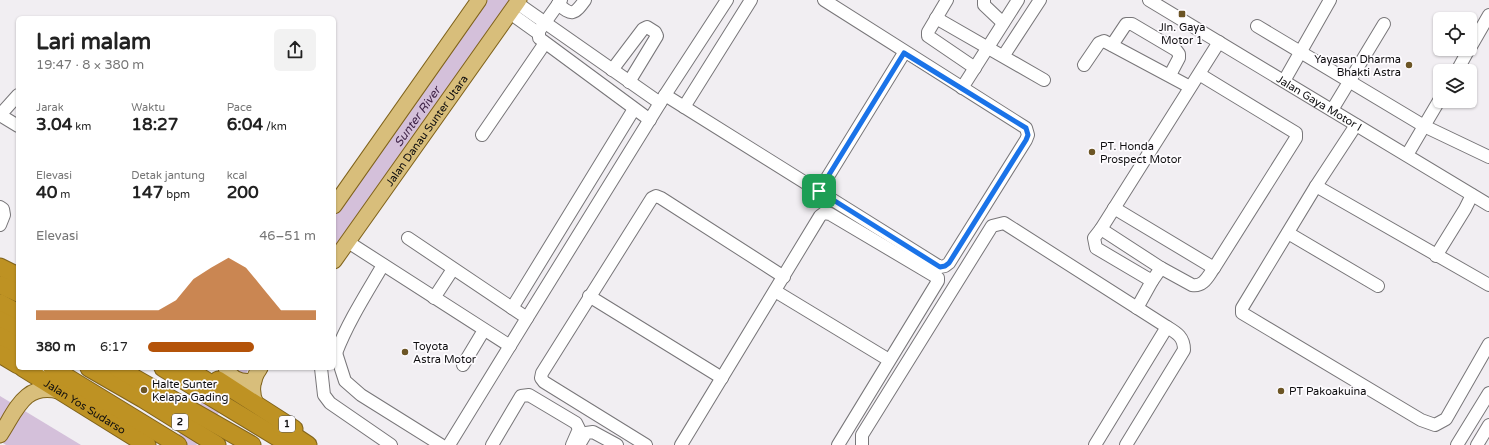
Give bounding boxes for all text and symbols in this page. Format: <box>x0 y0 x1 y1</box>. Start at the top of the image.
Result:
marker: Jln. Gaya Motor 1 <box>1177 9 1187 19</box>
map controls <box>1433 12 1477 108</box>
button: locate <box>1433 12 1477 56</box>
place label: Jln. Gaya Motor 1 <box>1159 21 1205 47</box>
text: Lari malam <box>36 29 151 55</box>
button: share <box>274 29 316 71</box>
place label: Yayasan Dharma Bhakti Astra <box>1314 53 1401 79</box>
text: 19:47 · 8 × 380 m <box>36 57 144 73</box>
marker: Yayasan Dharma Bhakti Astra <box>1404 60 1414 70</box>
button: layers <box>1433 64 1477 108</box>
street label: Jalan Danau Sunter Utara <box>383 72 470 189</box>
street label: Jalan Gaya Motor I <box>1274 72 1364 133</box>
water label: Sunter River <box>391 83 444 149</box>
text: Jarak <box>36 101 64 114</box>
text: Waktu <box>131 101 165 114</box>
text: Pace <box>227 101 252 114</box>
text: 3.04 <box>36 114 72 135</box>
text: 18:27 <box>131 114 178 135</box>
text: 6:04 <box>227 114 263 135</box>
text: km <box>72 120 91 133</box>
text: /km <box>263 120 287 133</box>
place label: PT. Honda Prospect Motor <box>1100 140 1182 166</box>
marker: PT. Honda Prospect Motor <box>1087 147 1097 157</box>
text: Elevasi <box>36 169 72 182</box>
text: Detak jantung <box>131 169 205 182</box>
text: kcal <box>227 169 247 182</box>
pin <box>802 174 836 208</box>
icon: arrive <box>808 180 830 202</box>
text: 40 <box>36 182 57 203</box>
text: 147 <box>131 182 163 203</box>
text: 200 <box>227 182 259 203</box>
text: m <box>57 188 70 201</box>
text: bpm <box>163 188 190 201</box>
text: Elevasi <box>36 228 78 244</box>
text: 46–51 m <box>259 228 316 244</box>
text: 380 m <box>36 339 76 355</box>
text: 6:17 <box>100 339 128 355</box>
place label: Toyota Astra Motor <box>413 340 477 366</box>
marker: Toyota Astra Motor <box>400 347 410 357</box>
street label: Jalan Yos Sudarso <box>42 376 128 437</box>
place label: Halte Sunter Kelapa Gading <box>152 378 228 404</box>
marker: Halte Sunter Kelapa Gading <box>139 385 149 395</box>
place label: PT Pakoakuina <box>1289 385 1366 398</box>
marker: PT Pakoakuina <box>1276 386 1286 396</box>
road number: 2 <box>172 414 188 430</box>
road number: 1 <box>279 416 295 432</box>

